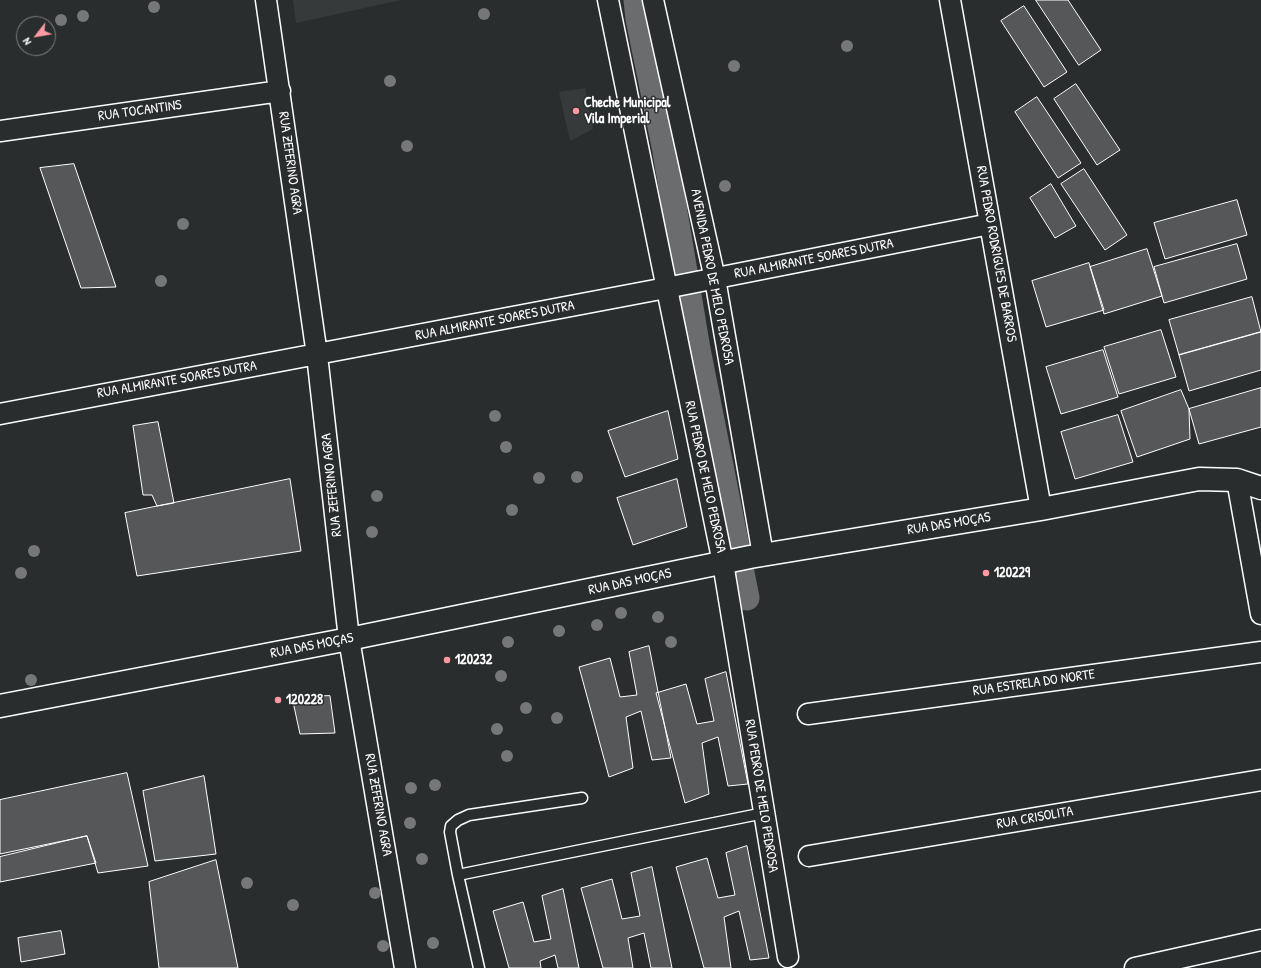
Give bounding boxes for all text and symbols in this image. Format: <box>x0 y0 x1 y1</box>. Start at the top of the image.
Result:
north arrow <box>16 16 56 56</box>
text: N <box>19 36 34 48</box>
place label: Cheche Municipal Vila Imperial <box>584 95 670 128</box>
street label: RUA TOCANTINS <box>97 97 183 125</box>
marker: Cheche Municipal Vila Imperial <box>571 106 581 116</box>
street label: RUA ZEFERINO AGRA <box>274 111 306 215</box>
street label: RUA PEDRO RODRIGUES DE BARROS <box>972 165 1020 343</box>
street label: AVENIDA PEDRO DE MELO PEDROSA <box>687 188 737 366</box>
street label: RUA ALMIRANTE SOARES DUTRA <box>733 235 895 283</box>
street label: RUA ALMIRANTE SOARES DUTRA <box>414 297 576 345</box>
street label: RUA ALMIRANTE SOARES DUTRA <box>96 358 258 402</box>
street label: RUA PEDRO DE MELO PEDROSA <box>681 400 729 554</box>
street label: RUA ZEFERINO AGRA <box>318 433 346 537</box>
street label: RUA DAS MOÇAS <box>906 509 992 539</box>
street label: RUA DAS MOÇAS <box>587 565 673 599</box>
place label: 120229 <box>994 565 1030 581</box>
marker: 120229 <box>981 568 991 578</box>
street label: RUA DAS MOÇAS <box>269 630 355 662</box>
place label: 120232 <box>455 652 492 668</box>
marker: 120232 <box>442 655 452 665</box>
street label: RUA ESTRELA DO NORTE <box>972 666 1096 700</box>
place label: 120228 <box>286 692 323 708</box>
marker: 120228 <box>273 695 283 705</box>
street label: RUA PEDRO DE MELO PEDROSA <box>741 718 781 874</box>
street label: RUA ZEFERINO AGRA <box>361 752 395 858</box>
street label: RUA CRISOLITA <box>995 803 1075 833</box>

